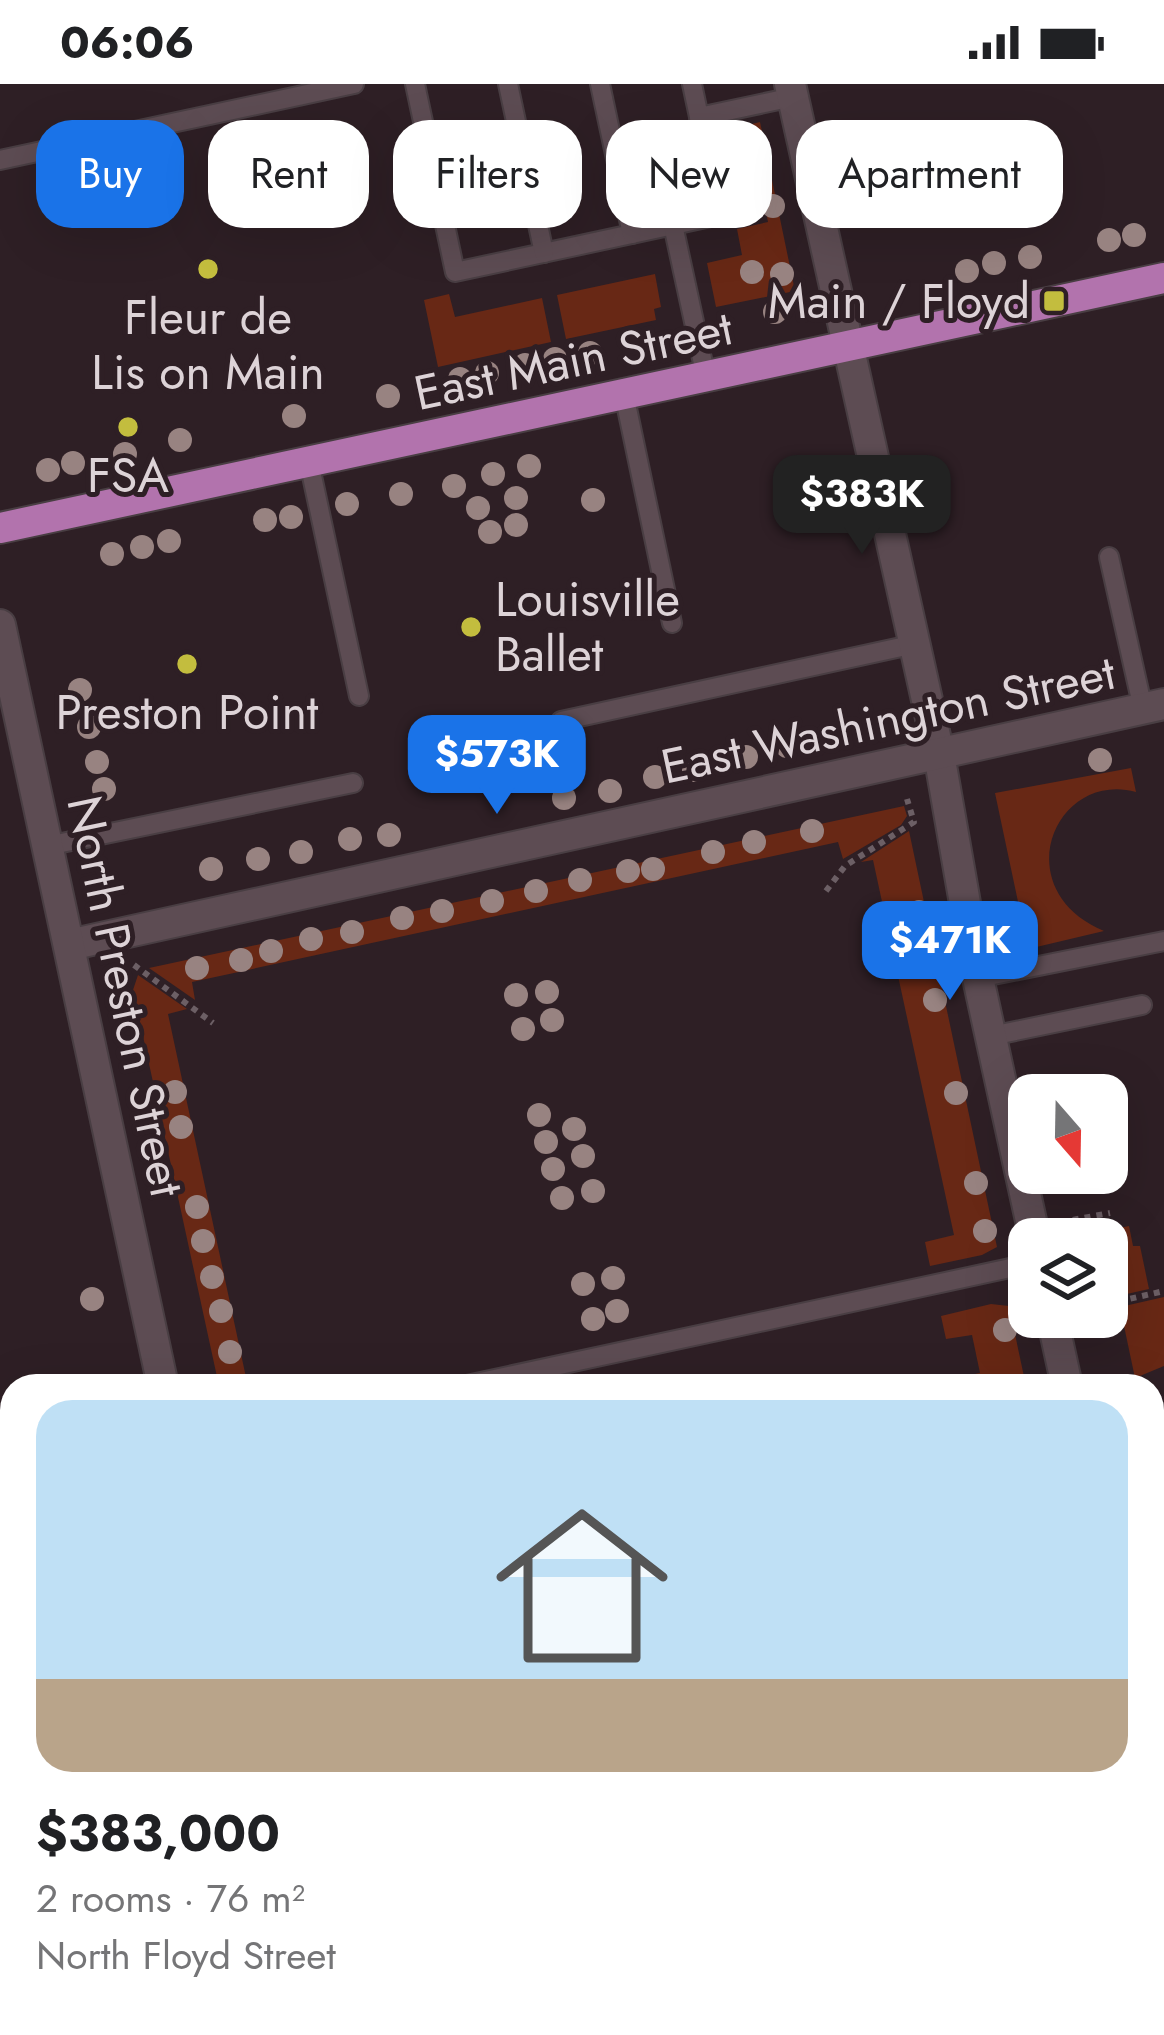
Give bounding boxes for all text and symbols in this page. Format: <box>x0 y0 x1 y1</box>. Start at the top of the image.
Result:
text: 06:06 <box>60 10 194 75</box>
chip: Buy <box>36 120 184 228</box>
chip: Rent <box>208 120 369 228</box>
chip: Filters <box>393 120 582 228</box>
chip: New <box>606 120 772 228</box>
chip: Apartment <box>796 120 1063 228</box>
marker: Fleur de Lis on Main <box>195 256 221 282</box>
place label: Main / Floyd <box>768 267 1030 336</box>
place label: Fleur de Lis on Main <box>91 283 325 407</box>
marker: Main / Floyd <box>1041 288 1067 314</box>
street label: East Main Street <box>408 293 739 428</box>
marker: FSA <box>115 414 141 440</box>
place label: FSA <box>87 441 169 510</box>
pin: $383K <box>778 455 946 557</box>
text: $383K <box>800 465 924 522</box>
place label: Louisville Ballet <box>495 565 680 689</box>
marker: Louisville Ballet <box>458 614 484 640</box>
street label: East Washington Street <box>655 638 1122 801</box>
marker: Preston Point <box>174 651 200 677</box>
place label: Preston Point <box>56 678 319 747</box>
pin: $573K <box>413 715 581 817</box>
text: $573K <box>435 725 559 782</box>
street label: North Preston Street <box>49 789 202 1203</box>
pin: $471K <box>866 901 1034 1003</box>
text: $471K <box>889 911 1011 968</box>
north arrow <box>1008 1074 1128 1194</box>
map controls <box>1008 1074 1128 1338</box>
button: layers <box>1008 1218 1128 1338</box>
icon: home <box>474 1478 690 1694</box>
text: $383,000 <box>36 1796 280 1870</box>
text: 2 rooms · 76 m² <box>36 1870 305 1927</box>
text: North Floyd Street <box>36 1927 336 1984</box>

